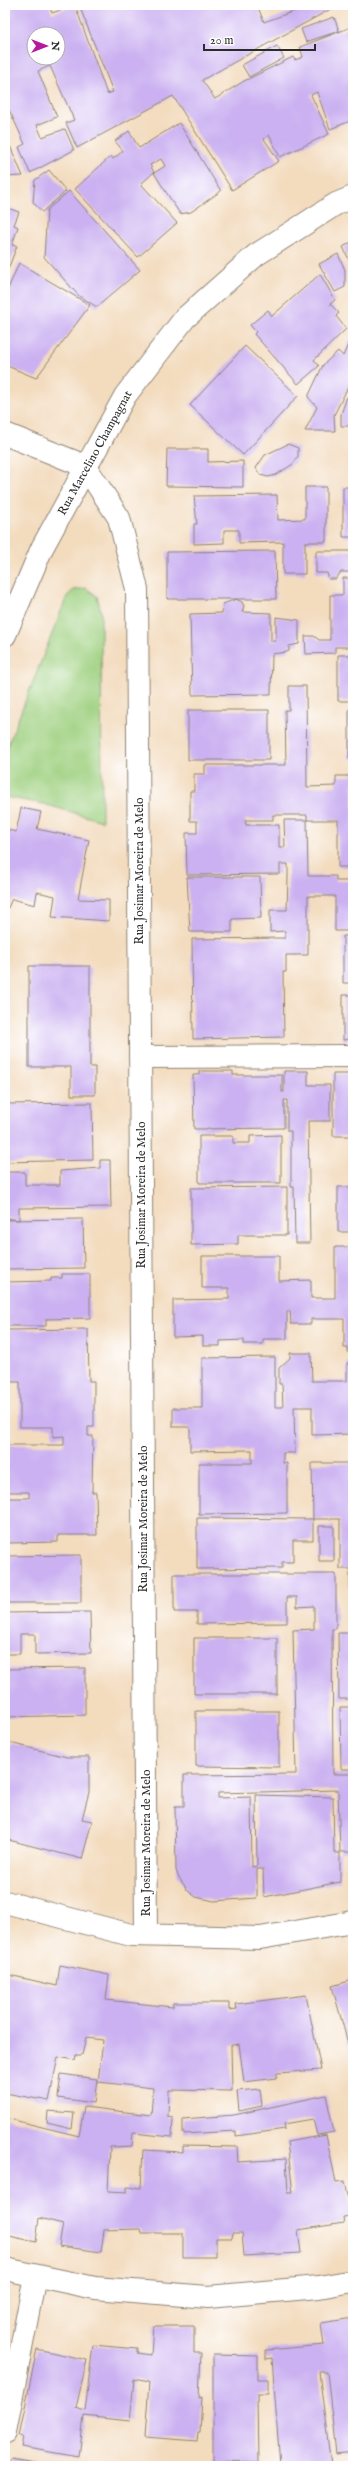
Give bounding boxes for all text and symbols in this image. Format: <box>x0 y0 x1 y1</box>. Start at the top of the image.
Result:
north arrow <box>26 26 66 66</box>
scale bar <box>204 26 315 52</box>
text: 20 m <box>210 33 233 48</box>
text: N <box>48 40 62 51</box>
street label: Rua Marcelino Champagnat <box>55 388 136 518</box>
street label: Rua Josimar Moreira de Melo <box>132 797 148 944</box>
street label: Rua Josimar Moreira de Melo <box>134 1121 150 1268</box>
street label: Rua Josimar Moreira de Melo <box>136 1445 152 1592</box>
street label: Rua Josimar Moreira de Melo <box>139 1769 155 1916</box>

